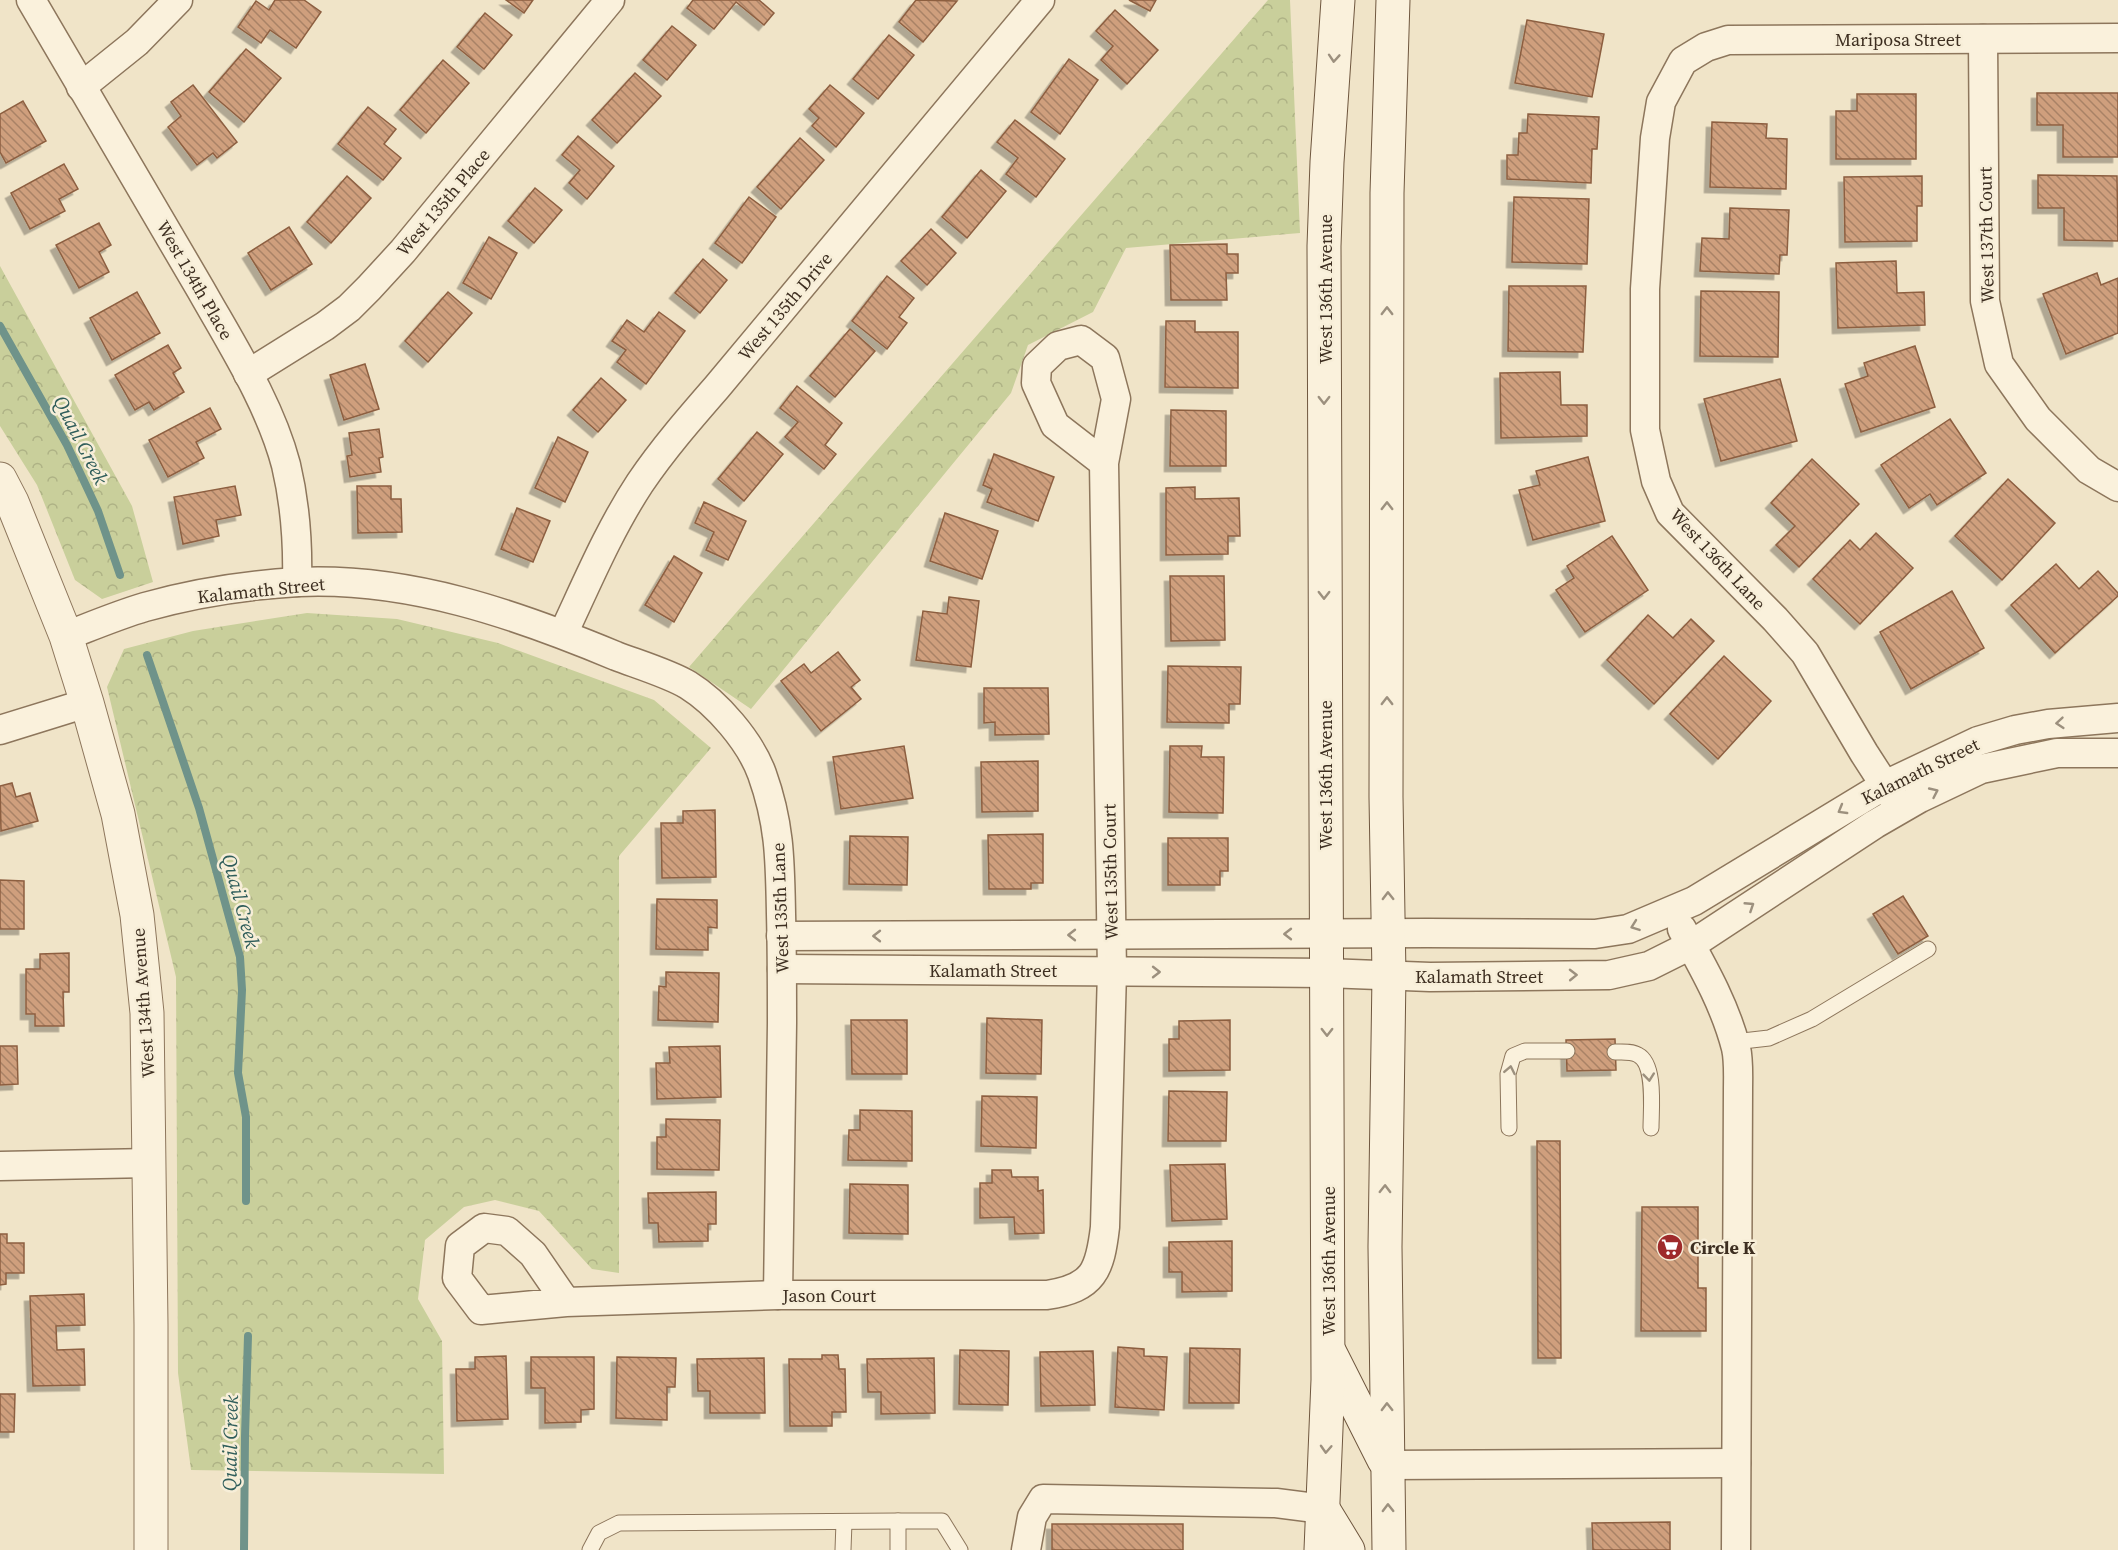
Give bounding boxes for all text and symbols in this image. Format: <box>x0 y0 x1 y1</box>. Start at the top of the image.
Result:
street label: Mariposa Street <box>1835 27 1961 52</box>
one-way arrow <box>1327 54 1340 63</box>
street label: West 135th Place <box>390 143 496 261</box>
street label: West 137th Court <box>1972 166 2000 303</box>
street label: West 136th Avenue <box>1313 214 1338 364</box>
street label: West 134th Place <box>151 216 239 344</box>
street label: West 135th Drive <box>732 247 838 365</box>
one-way arrow <box>1381 306 1393 315</box>
water label: Quail Creek <box>47 391 116 490</box>
one-way arrow <box>1318 396 1330 405</box>
one-way arrow <box>1381 501 1393 510</box>
street label: West 136th Lane <box>1664 503 1772 615</box>
street label: Kalamath Street <box>196 571 326 609</box>
one-way arrow <box>1318 591 1330 600</box>
one-way arrow <box>1381 696 1393 705</box>
street label: West 136th Avenue <box>1313 700 1338 850</box>
one-way arrow <box>2055 716 2064 729</box>
street label: Kalamath Street <box>1857 732 1983 810</box>
one-way arrow <box>1927 787 1938 799</box>
street label: West 135th Court <box>1096 803 1124 940</box>
one-way arrow <box>1837 803 1848 815</box>
street label: West 135th Lane <box>765 842 795 974</box>
water label: Quail Creek <box>215 851 267 952</box>
one-way arrow <box>1382 891 1394 900</box>
one-way arrow <box>1744 902 1755 913</box>
one-way arrow <box>1631 919 1642 931</box>
street label: West 134th Avenue <box>125 927 161 1079</box>
one-way arrow <box>1283 928 1292 940</box>
one-way arrow <box>1067 929 1076 941</box>
one-way arrow <box>872 930 881 942</box>
street label: Kalamath Street <box>929 958 1057 983</box>
street label: Kalamath Street <box>1415 964 1543 989</box>
one-way arrow <box>1151 966 1160 978</box>
one-way arrow <box>1569 969 1578 982</box>
one-way arrow <box>1320 1027 1333 1036</box>
one-way arrow <box>1503 1065 1516 1075</box>
one-way arrow <box>1642 1072 1655 1082</box>
one-way arrow <box>1379 1184 1392 1193</box>
street label: West 136th Avenue <box>1316 1186 1341 1336</box>
supermarket icon: Circle K <box>1655 1232 1685 1262</box>
place label: Circle K <box>1690 1235 1756 1260</box>
street label: Jason Court <box>781 1283 876 1308</box>
water label: Quail Creek <box>215 1394 245 1491</box>
one-way arrow <box>1380 1402 1393 1411</box>
one-way arrow <box>1319 1445 1332 1454</box>
one-way arrow <box>1382 1503 1394 1512</box>

